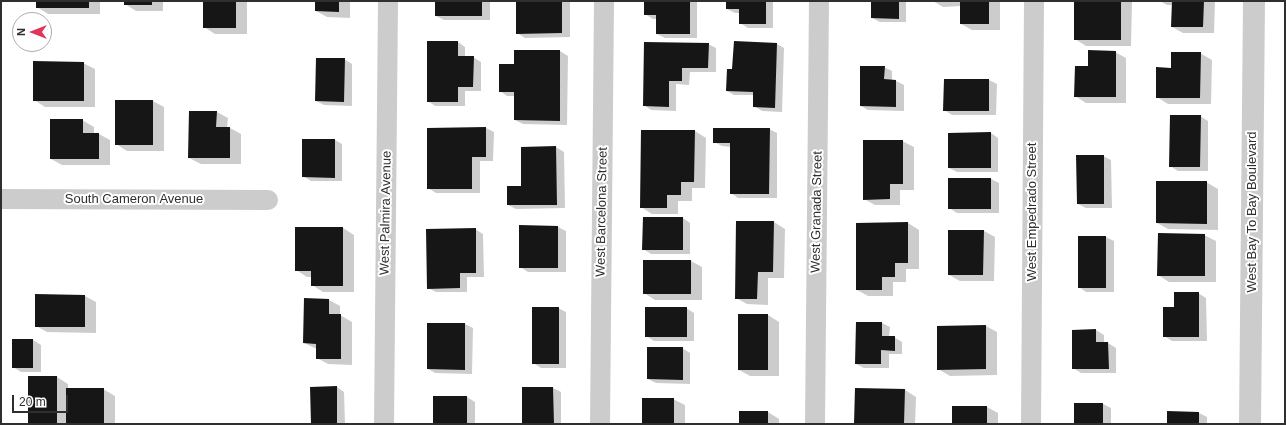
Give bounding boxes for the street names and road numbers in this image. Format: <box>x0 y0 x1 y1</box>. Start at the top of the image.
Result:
street label: West Bay To Bay Boulevard <box>1244 132 1260 292</box>
street label: West Empedrado Street <box>1024 143 1040 281</box>
street label: West Barcelona Street <box>593 147 611 277</box>
street label: West Palmira Avenue <box>377 151 395 275</box>
street label: West Granada Street <box>808 151 826 273</box>
street label: South Cameron Avenue <box>65 191 203 207</box>

